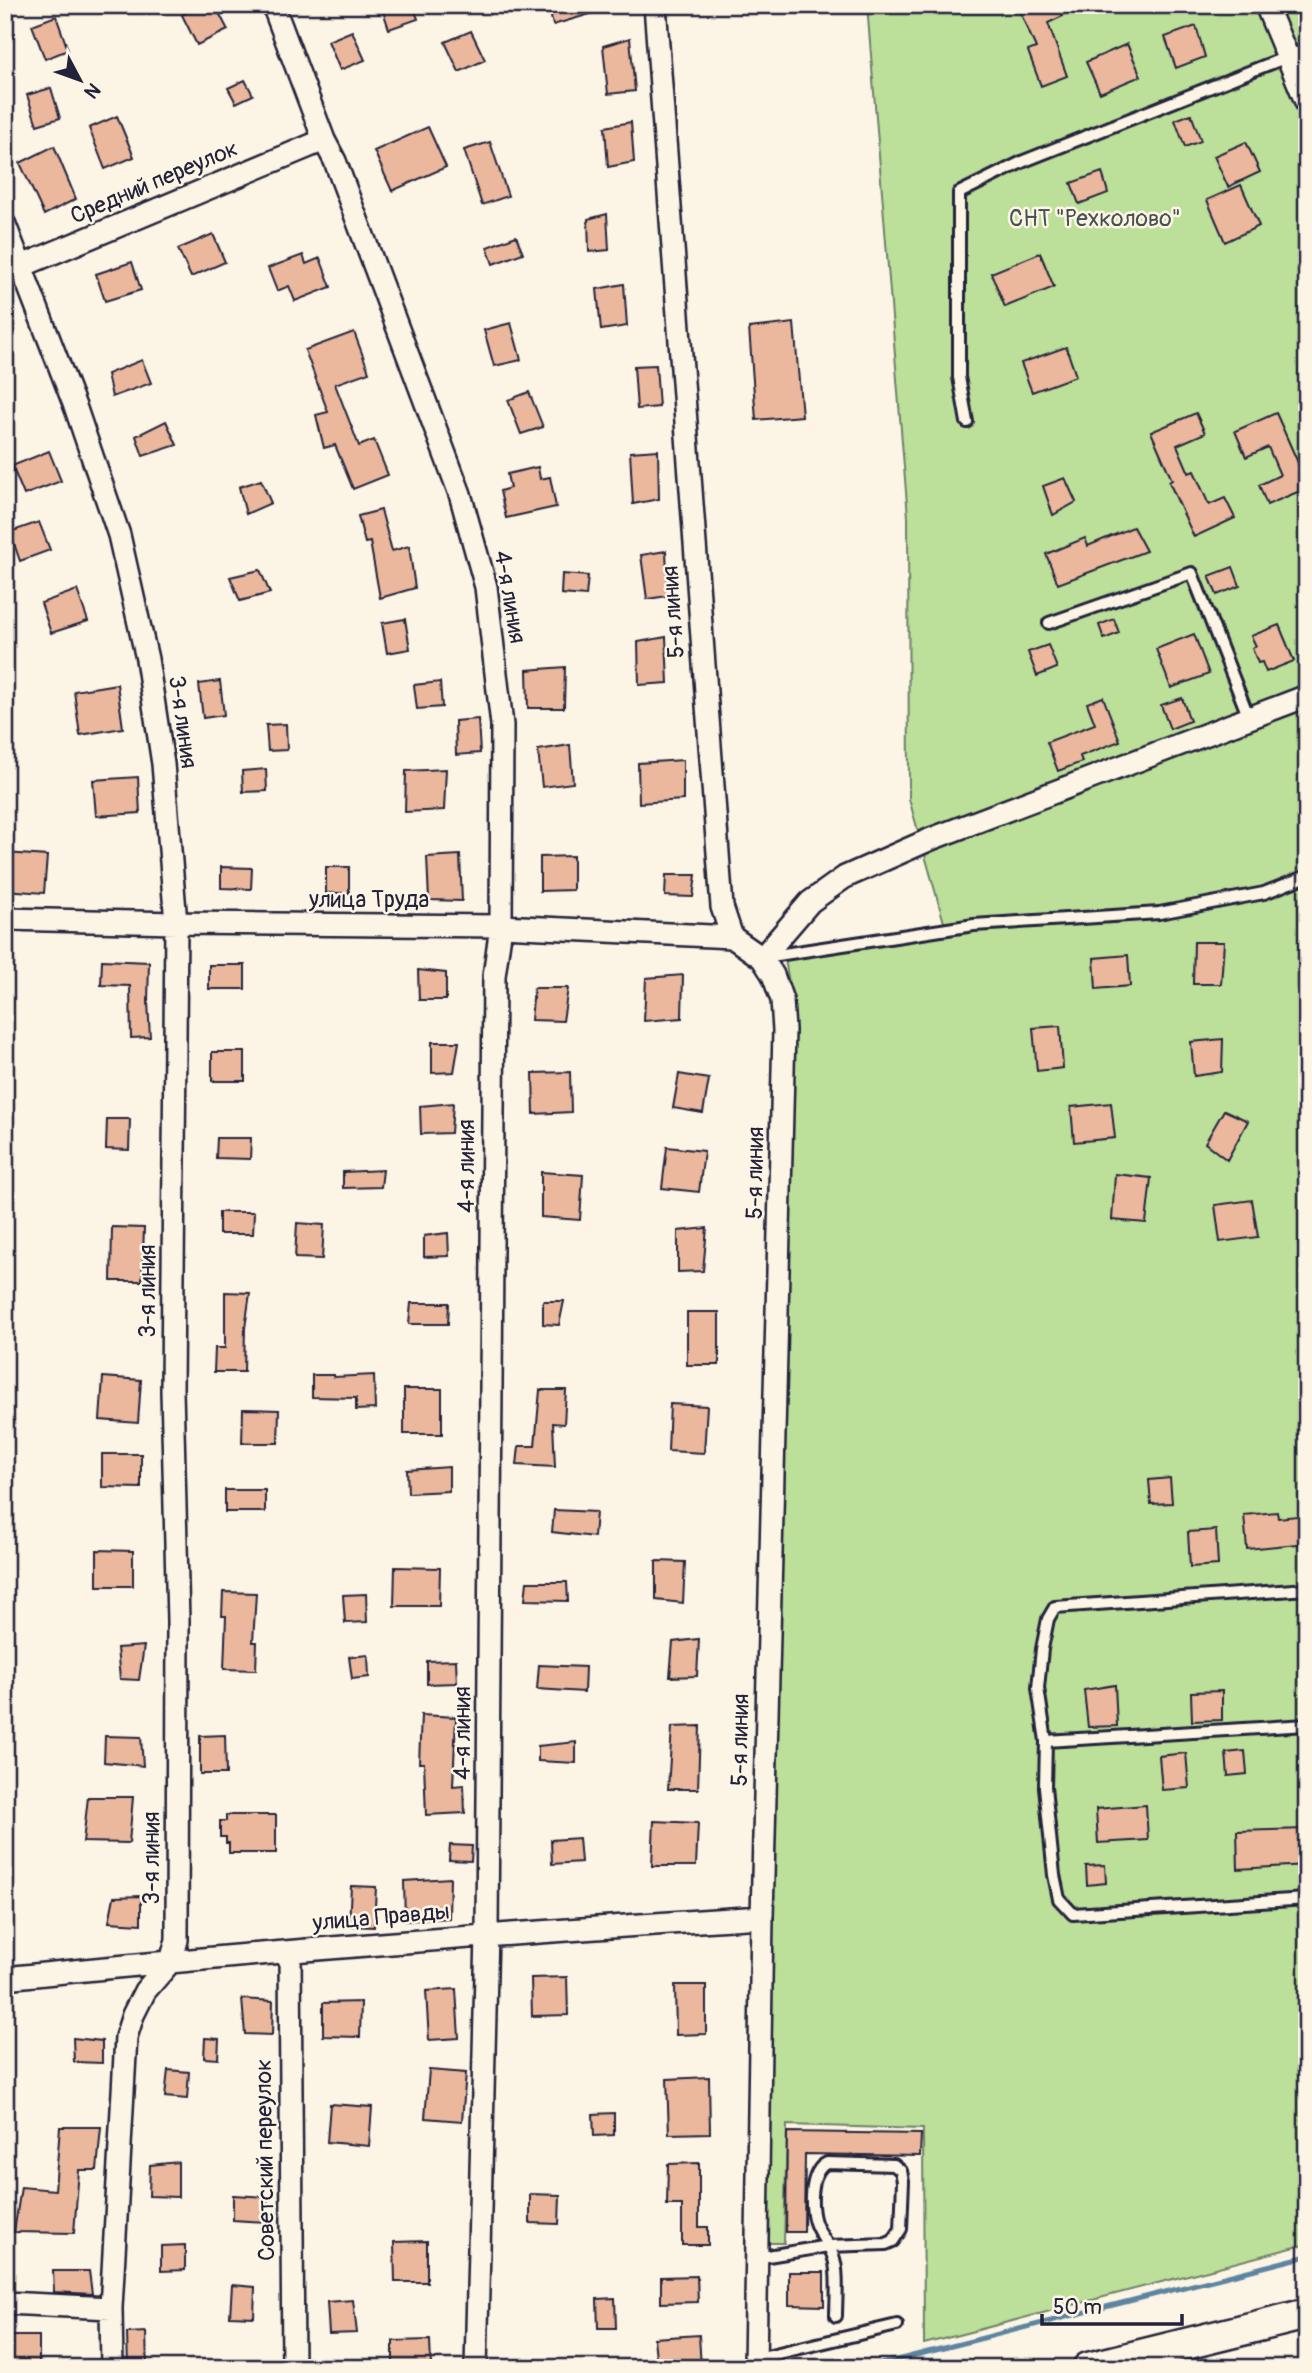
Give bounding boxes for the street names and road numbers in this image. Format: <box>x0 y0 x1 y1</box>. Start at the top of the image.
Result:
street label: Средний переулок <box>66 134 242 230</box>
street label: 4-я линия <box>488 548 532 646</box>
street label: 5-я линия <box>655 565 691 659</box>
street label: 3-я линия <box>162 674 204 770</box>
street label: улица Труда <box>308 885 429 914</box>
street label: 4-я линия <box>452 1119 481 1213</box>
street label: 5-я линия <box>740 1126 770 1220</box>
street label: 3-я линия <box>133 1244 162 1338</box>
street label: 4-я линия <box>448 1686 477 1780</box>
street label: 5-я линия <box>725 1693 755 1787</box>
street label: 3-я линия <box>137 1811 166 1905</box>
street label: улица Правды <box>310 1897 451 1938</box>
street label: Советский переулок <box>249 2059 281 2261</box>

